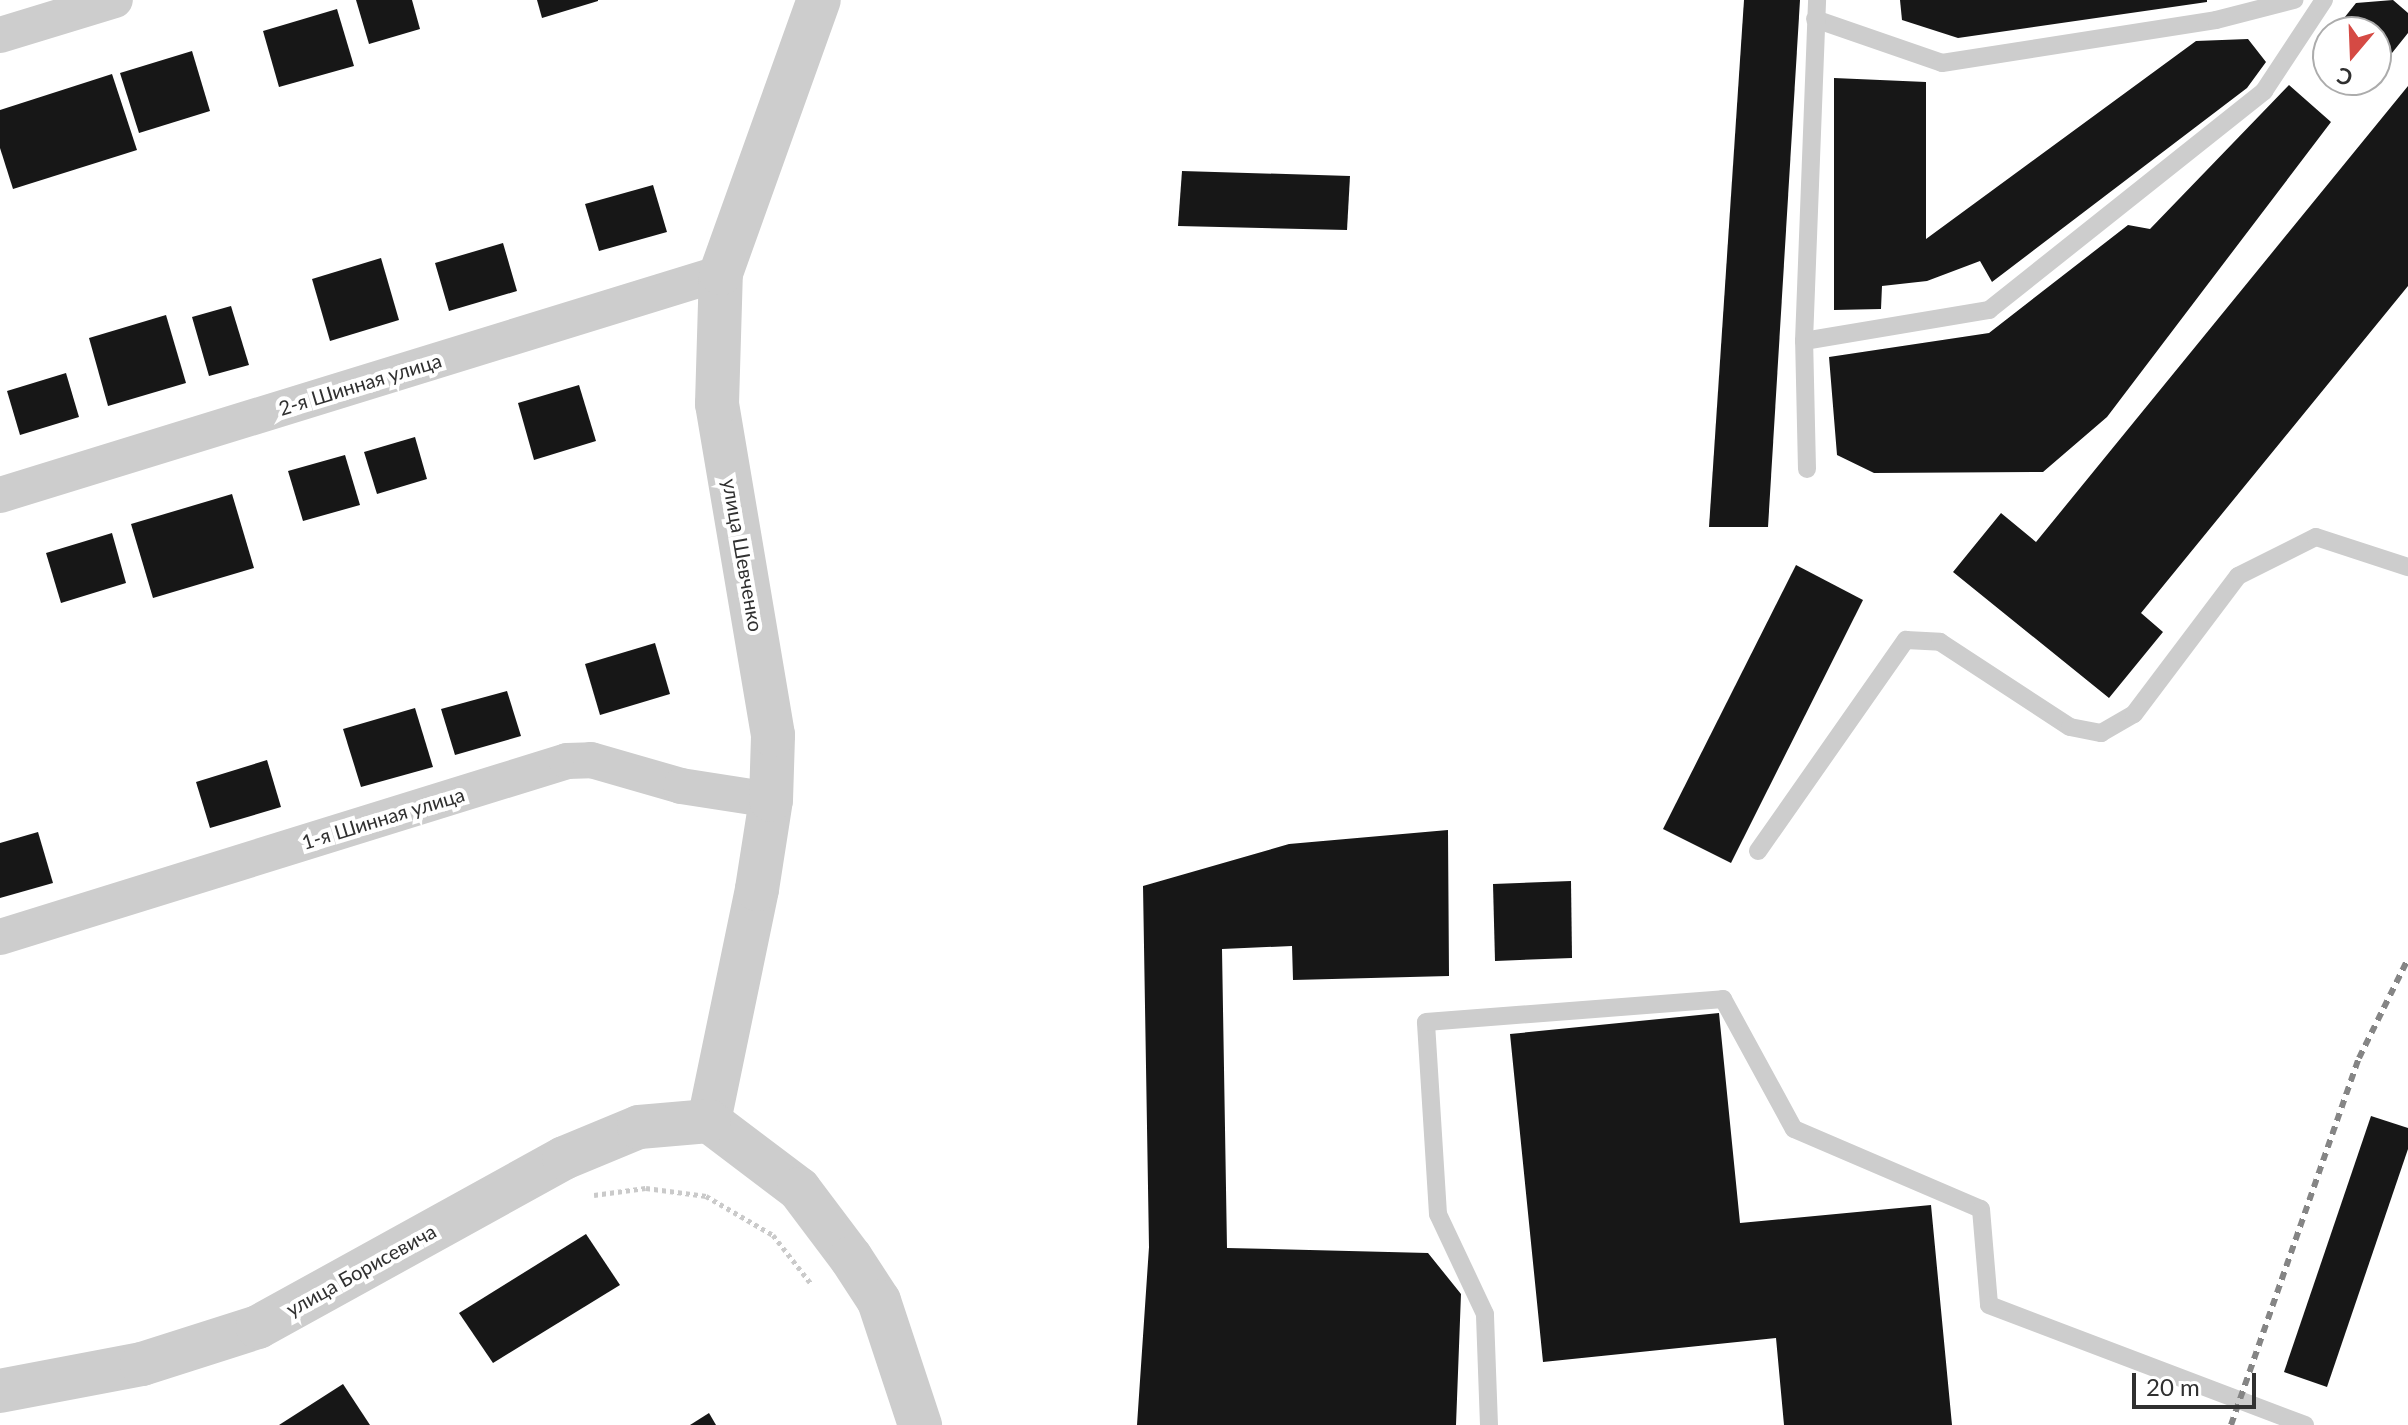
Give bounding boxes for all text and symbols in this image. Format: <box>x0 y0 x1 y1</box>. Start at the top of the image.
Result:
north arrow <box>2312 16 2392 96</box>
text: С <box>2333 62 2356 92</box>
street label: 2-я Шинная улица <box>276 348 444 420</box>
street label: улица Шевченко <box>718 477 768 633</box>
street label: 1-я Шинная улица <box>299 782 467 854</box>
street label: улица Борисевича <box>282 1219 440 1321</box>
scale bar <box>2136 1357 2260 1407</box>
text: 20 m <box>2146 1372 2200 1401</box>

